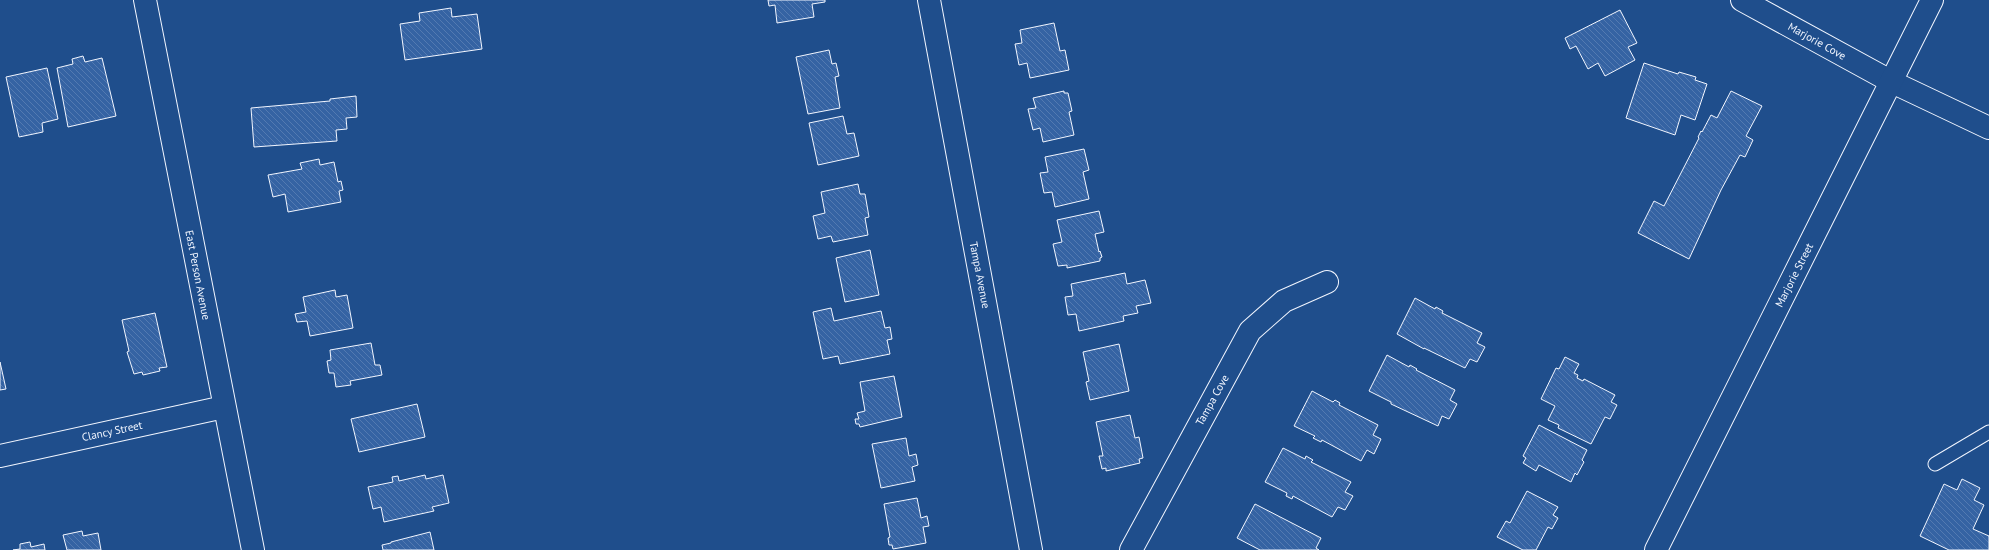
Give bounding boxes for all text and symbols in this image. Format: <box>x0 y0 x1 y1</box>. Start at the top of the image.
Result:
street label: Marjorie Cove <box>1785 19 1849 63</box>
street label: East Person Avenue <box>182 229 214 322</box>
street label: Tampa Avenue <box>967 240 993 310</box>
street label: Marjorie Street <box>1772 240 1816 309</box>
street label: Tampa Cove <box>1192 372 1232 428</box>
street label: Clancy Street <box>80 418 144 444</box>

